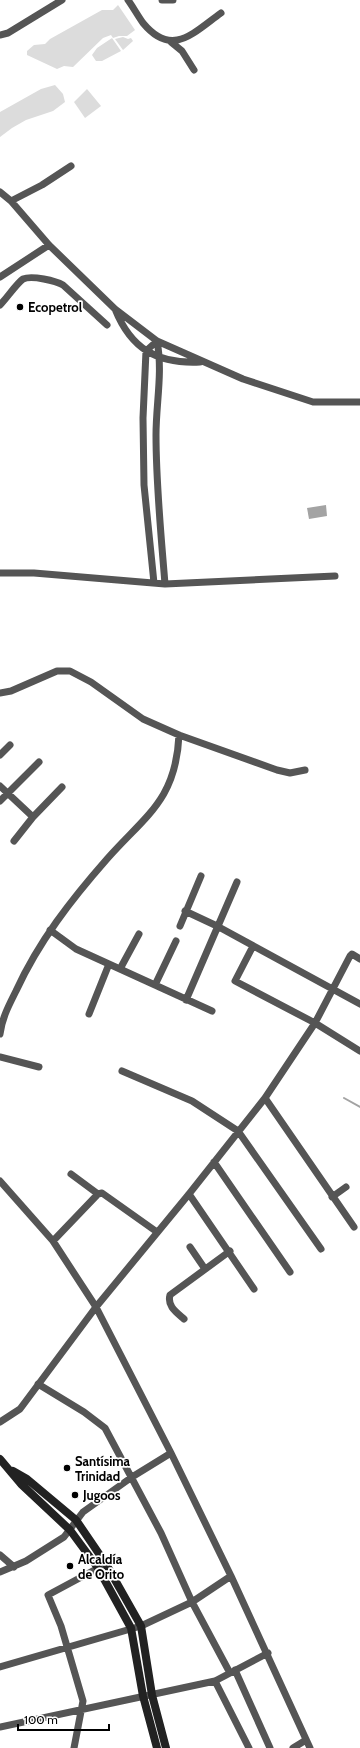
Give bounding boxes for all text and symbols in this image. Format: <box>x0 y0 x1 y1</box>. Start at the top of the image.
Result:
place label: Ecopetrol <box>28 299 83 315</box>
marker: Ecopetrol <box>15 302 25 312</box>
place label: Santísima Trinidad <box>75 1453 131 1484</box>
marker: Santísima Trinidad <box>62 1463 72 1473</box>
place label: Jugoos <box>82 1487 121 1503</box>
marker: Jugoos <box>70 1490 80 1500</box>
place label: Alcaldía de Orito <box>78 1551 125 1582</box>
marker: Alcaldía de Orito <box>65 1561 75 1571</box>
scale bar <box>18 1706 109 1732</box>
text: 100 m <box>24 1712 58 1727</box>

